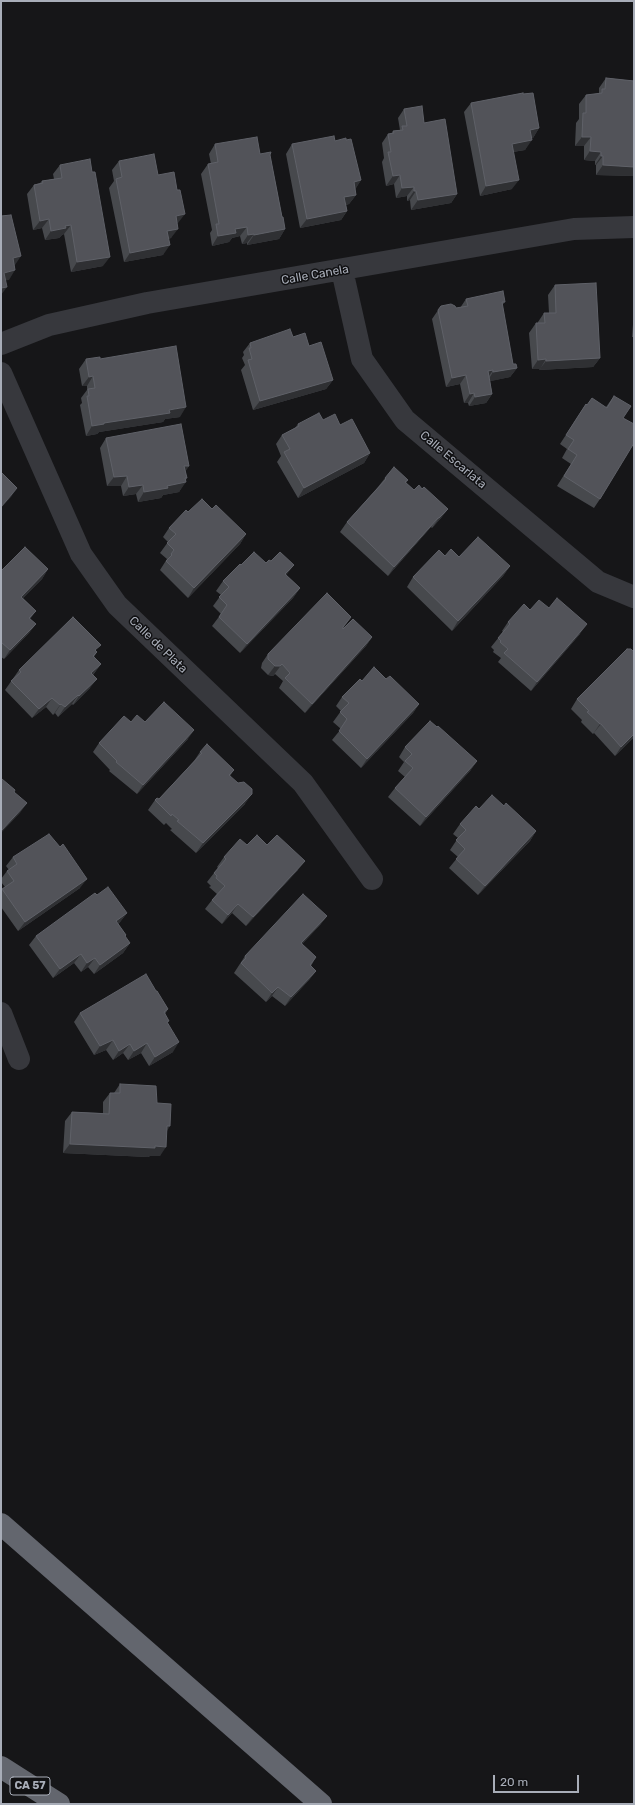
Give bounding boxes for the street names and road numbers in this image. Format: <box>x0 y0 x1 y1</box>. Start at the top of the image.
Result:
street label: Calle Canela <box>280 262 350 288</box>
street label: Calle Escarlata <box>417 428 489 492</box>
street label: Calle de Plata <box>126 614 190 676</box>
road number: CA 57 <box>10 1777 50 1795</box>

